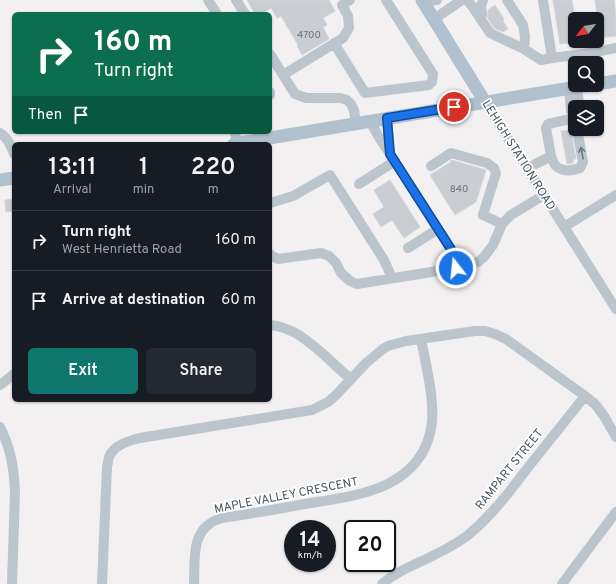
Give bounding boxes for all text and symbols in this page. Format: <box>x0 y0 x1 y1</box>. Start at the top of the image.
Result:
north arrow <box>568 12 604 48</box>
map controls <box>568 12 604 136</box>
text: 160 m <box>94 25 172 61</box>
icon: right <box>28 28 80 80</box>
house number: 4700 <box>297 29 321 42</box>
button: search <box>568 56 604 92</box>
text: Turn right <box>94 60 174 83</box>
pin <box>437 90 471 124</box>
icon: arrive <box>443 96 465 118</box>
street label: LEHIGH STATION ROAD <box>478 97 559 214</box>
button: layers <box>568 100 604 136</box>
icon: arrive <box>70 104 92 126</box>
text: Then <box>28 106 62 125</box>
one-way arrow <box>577 147 585 160</box>
text: 13:11 <box>48 153 97 183</box>
text: 1 <box>139 153 148 183</box>
text: 220 <box>191 153 236 183</box>
text: Arrival <box>53 182 92 198</box>
text: min <box>133 182 154 198</box>
text: m <box>208 182 219 198</box>
house number: 840 <box>450 183 468 196</box>
text: Turn right <box>62 223 131 242</box>
icon: right <box>28 230 50 252</box>
text: 160 m <box>216 231 256 250</box>
text: West Henrietta Road <box>62 242 182 258</box>
position arrow <box>435 247 477 289</box>
icon: arrive <box>28 290 50 312</box>
text: Arrive at destination <box>62 291 205 310</box>
text: 60 m <box>221 291 256 310</box>
button: Exit <box>28 348 138 394</box>
button: Share <box>146 348 256 394</box>
street label: RAMPART STREET <box>472 426 547 513</box>
street label: MAPLE VALLEY CRESCENT <box>213 474 360 518</box>
speed limit sign: 20 <box>344 520 396 572</box>
text: 14 <box>300 528 320 554</box>
text: km/h <box>298 549 322 562</box>

